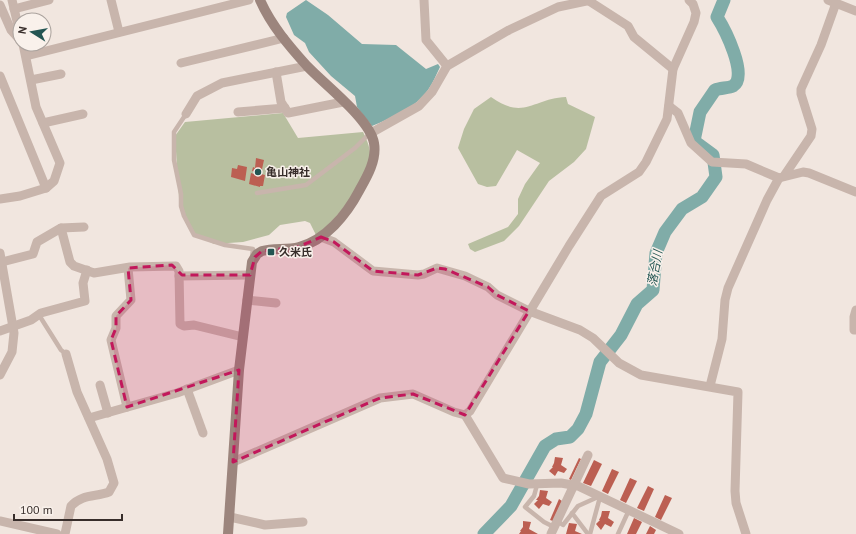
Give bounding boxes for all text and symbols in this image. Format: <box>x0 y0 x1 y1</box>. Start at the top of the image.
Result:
north arrow <box>12 12 52 52</box>
text: N <box>15 25 30 35</box>
place label: 亀山神社 <box>266 165 310 179</box>
marker: 亀山神社 <box>253 167 263 177</box>
place label: 久米氏 <box>279 245 312 259</box>
marker: 久米氏 <box>266 247 276 257</box>
water label: 落合川 <box>644 247 665 287</box>
scale bar <box>14 496 122 522</box>
text: 100 m <box>20 502 53 517</box>

